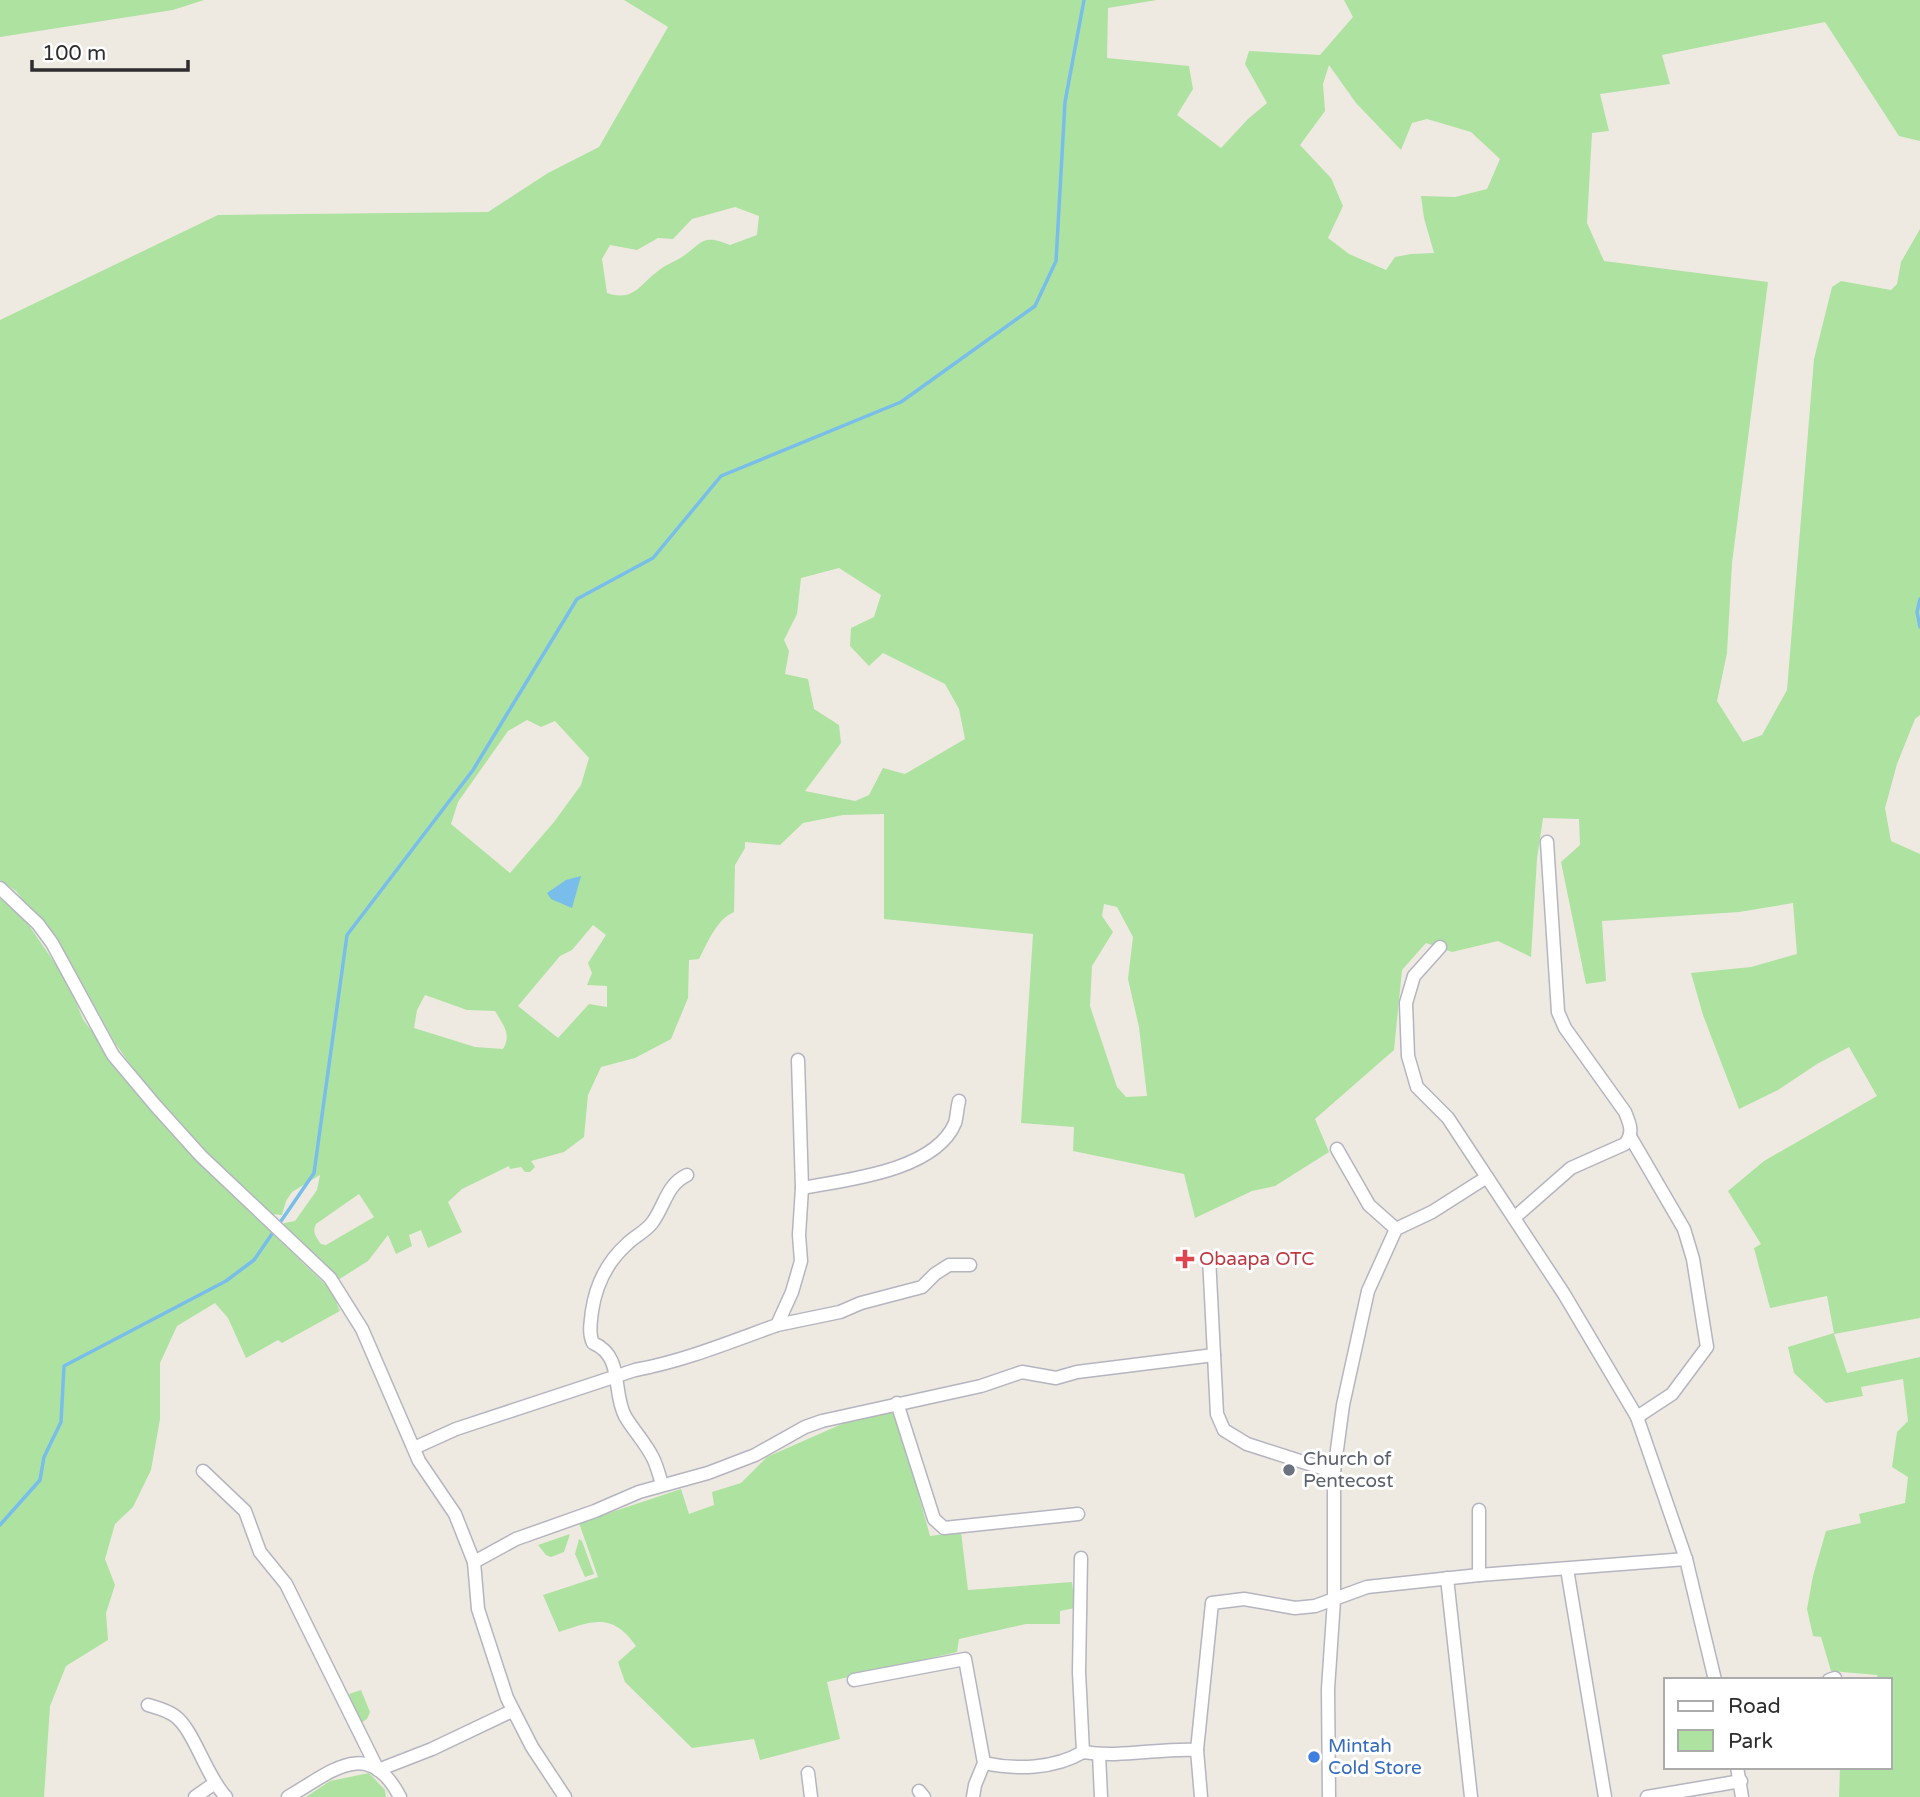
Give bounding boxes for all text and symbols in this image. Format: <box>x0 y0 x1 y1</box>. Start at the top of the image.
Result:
scale bar <box>32 28 187 72</box>
text: 100 m <box>42 41 106 66</box>
place label: Obaapa OTC <box>1199 1248 1314 1270</box>
marker: Obaapa OTC <box>1177 1251 1193 1267</box>
place label: Church of Pentecost <box>1303 1448 1393 1492</box>
marker: Church of Pentecost <box>1281 1462 1297 1478</box>
legend <box>1664 1678 1892 1769</box>
text: Road <box>1728 1694 1781 1719</box>
text: Park <box>1728 1729 1773 1754</box>
place label: Mintah Cold Store <box>1328 1735 1422 1779</box>
marker: Mintah Cold Store <box>1306 1749 1322 1765</box>

